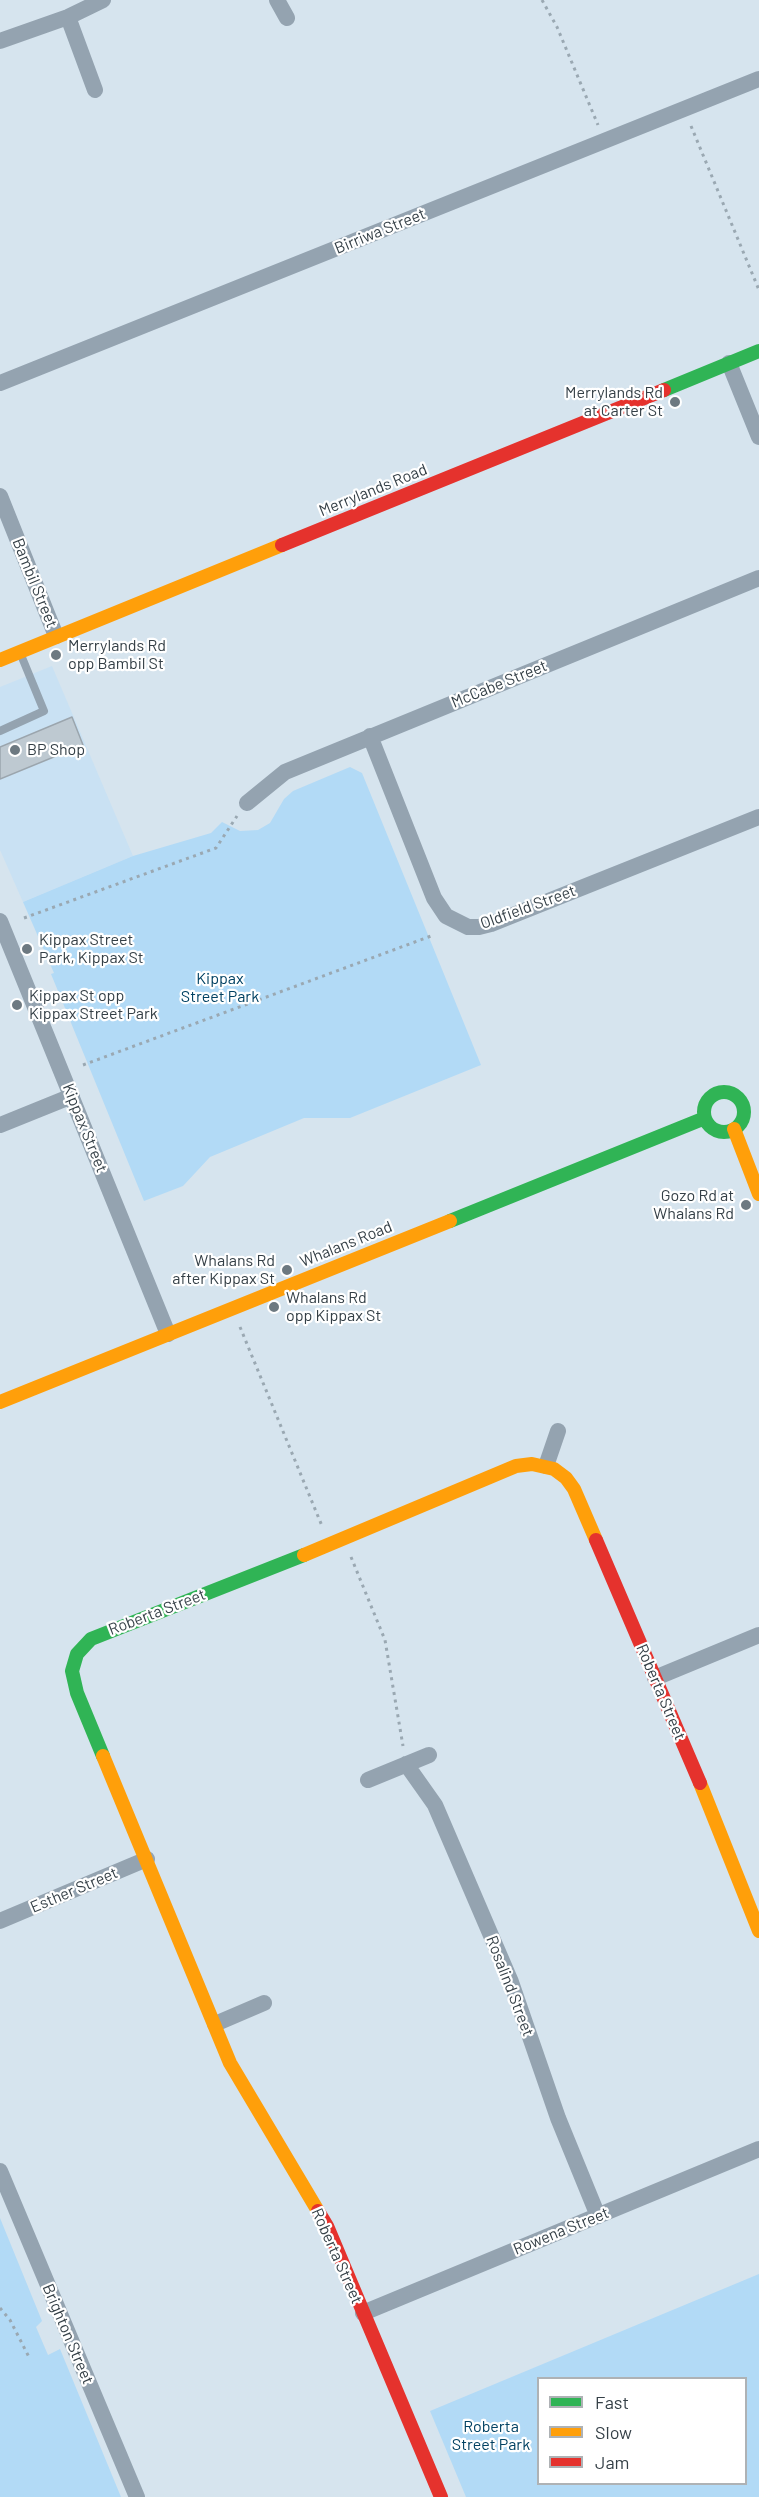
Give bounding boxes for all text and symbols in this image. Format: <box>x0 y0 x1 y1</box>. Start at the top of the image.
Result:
street label: Birriwa Street <box>332 204 428 258</box>
place label: Merrylands Rd at Carter St <box>565 383 663 421</box>
marker: Merrylands Rd at Carter St <box>668 395 682 409</box>
street label: Merrylands Road <box>316 460 430 520</box>
street label: Bambil Street <box>8 535 62 631</box>
place label: Merrylands Rd opp Bambil St <box>68 636 166 674</box>
marker: Merrylands Rd opp Bambil St <box>49 648 63 662</box>
street label: McCabe Street <box>448 656 550 712</box>
place label: BP Shop <box>27 740 85 760</box>
marker: BP Shop <box>8 743 22 757</box>
street label: Oldfield Street <box>478 881 578 933</box>
place label: Kippax Street Park, Kippax St <box>39 930 144 968</box>
marker: Kippax Street Park, Kippax St <box>20 942 34 956</box>
park label: Kippax Street Park <box>181 969 259 1007</box>
place label: Kippax St opp Kippax Street Park <box>29 986 158 1024</box>
marker: Kippax St opp Kippax Street Park <box>10 998 24 1012</box>
street label: Kippax Street <box>58 1081 112 1175</box>
place label: Gozo Rd at Whalans Rd <box>653 1186 734 1224</box>
marker: Gozo Rd at Whalans Rd <box>739 1198 753 1212</box>
street label: Whalans Road <box>297 1217 395 1271</box>
place label: Whalans Rd after Kippax St <box>172 1251 275 1289</box>
marker: Whalans Rd after Kippax St <box>280 1263 294 1277</box>
place label: Whalans Rd opp Kippax St <box>286 1288 381 1326</box>
marker: Whalans Rd opp Kippax St <box>267 1300 281 1314</box>
street label: Roberta Street <box>106 1585 208 1639</box>
street label: Roberta Street <box>632 1641 690 1743</box>
street label: Esther Street <box>27 1863 121 1917</box>
street label: Rosalind Street <box>482 1933 538 2039</box>
street label: Rowena Street <box>510 2203 612 2259</box>
street label: Roberta Street <box>307 2205 367 2307</box>
street label: Brighton Street <box>38 2281 98 2387</box>
legend <box>537 2377 747 2485</box>
text: Fast <box>595 2391 629 2413</box>
park label: Roberta Street Park <box>452 2417 530 2455</box>
text: Slow <box>595 2421 632 2443</box>
text: Jam <box>595 2451 629 2473</box>

